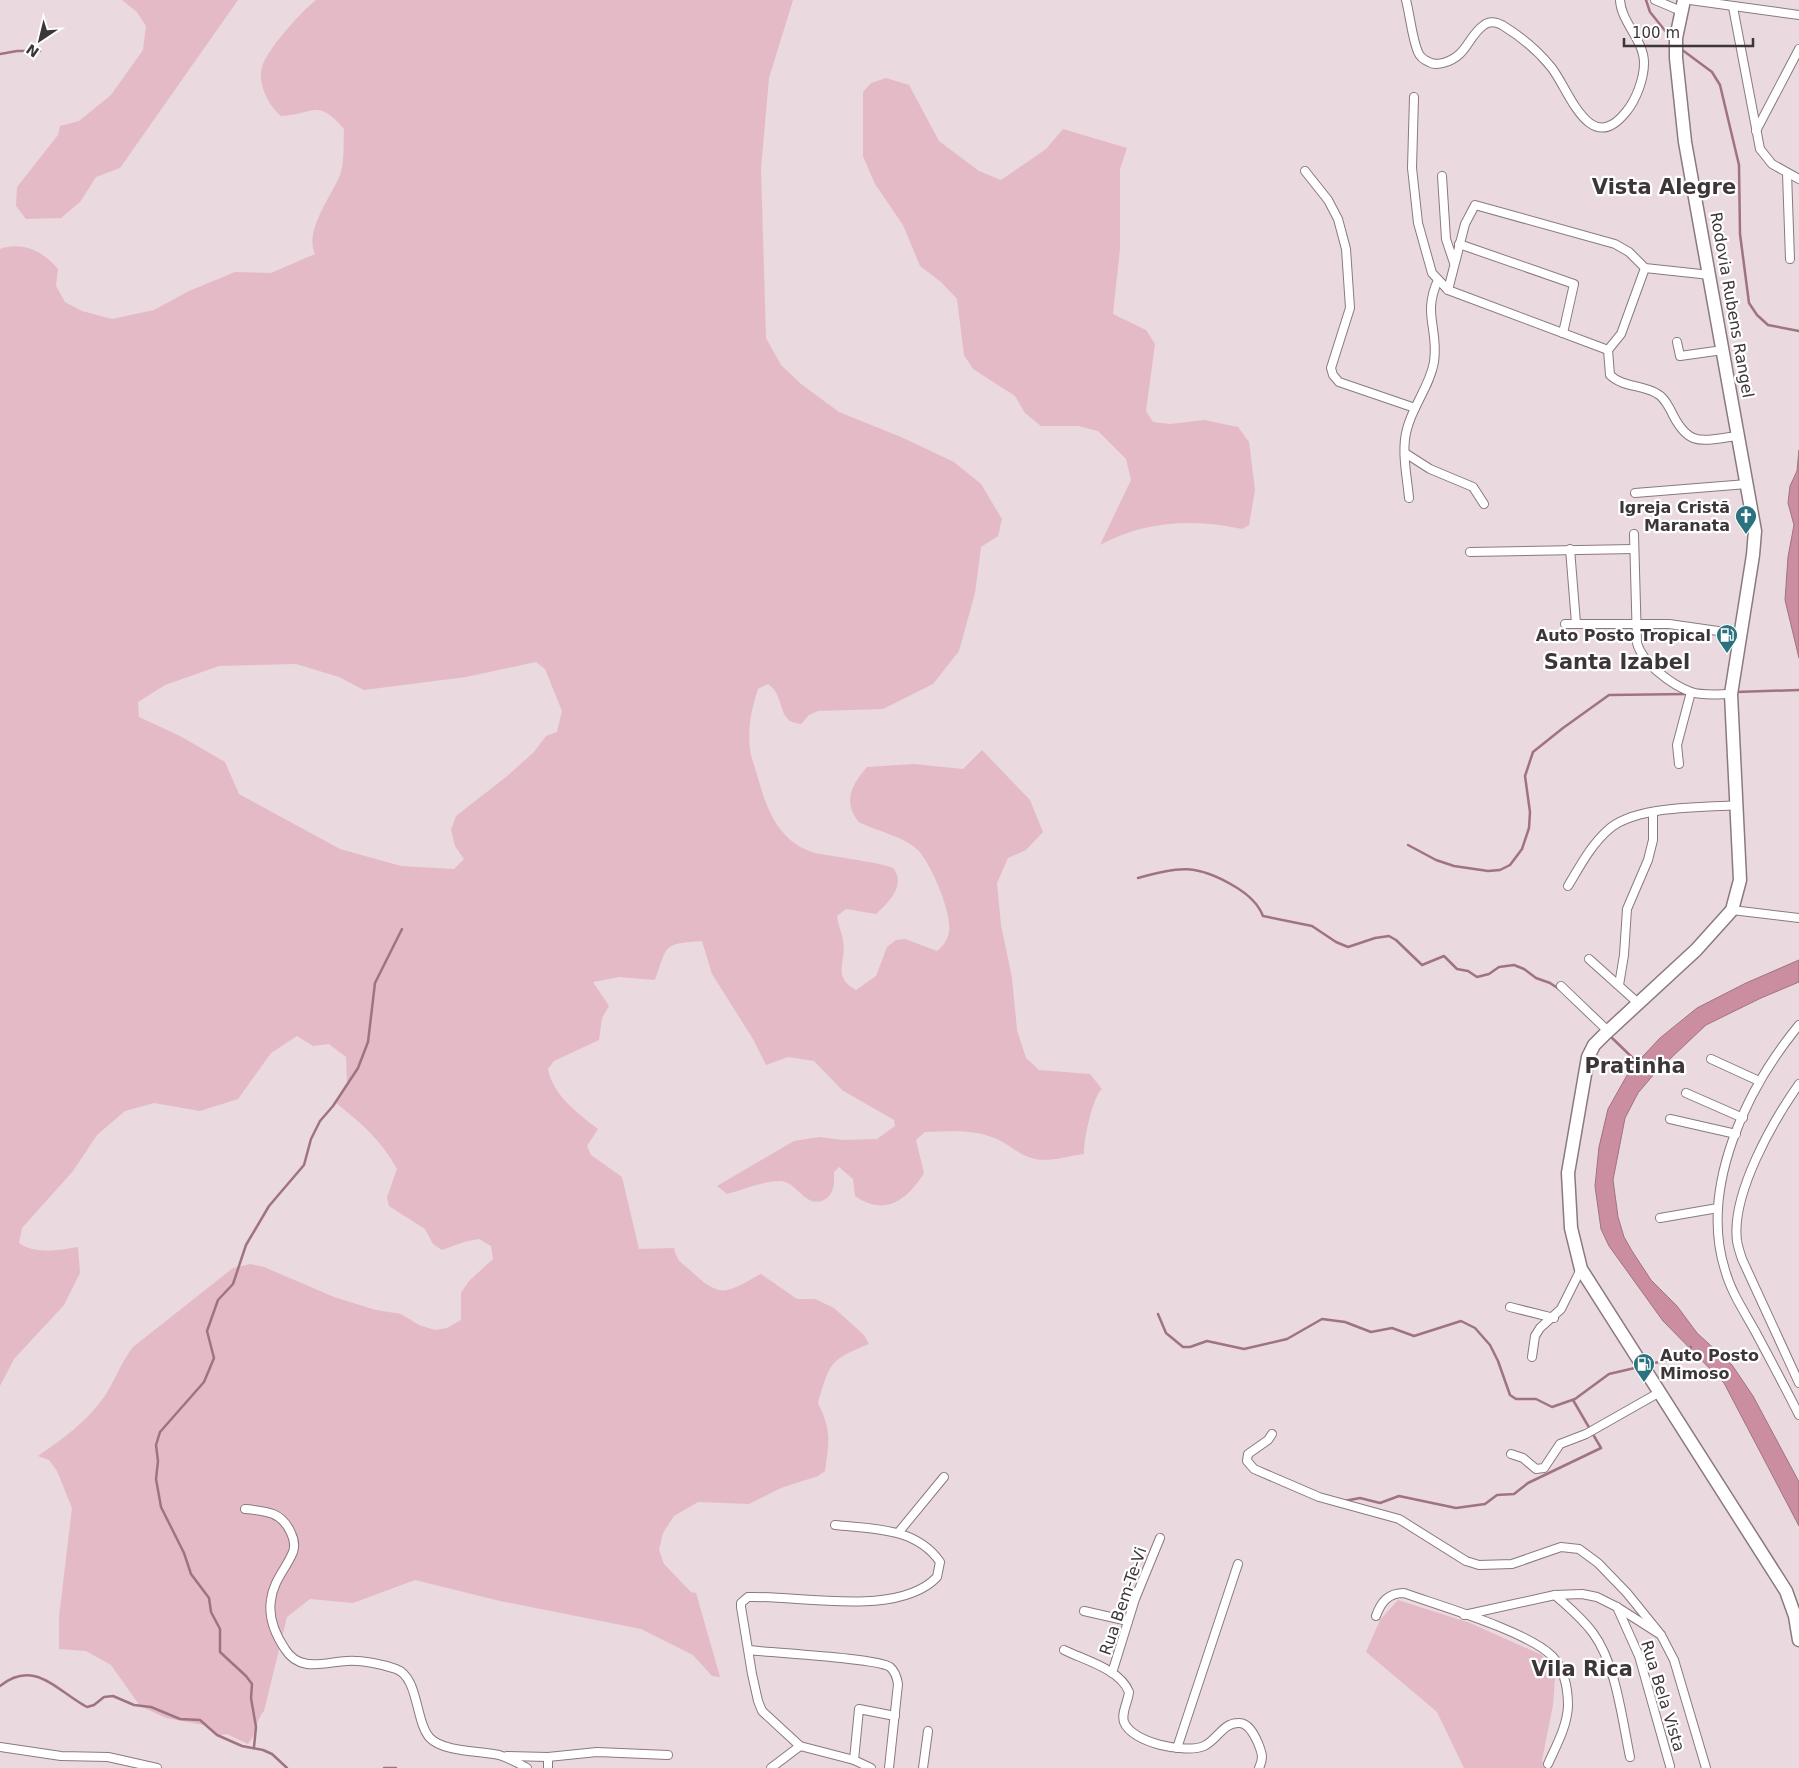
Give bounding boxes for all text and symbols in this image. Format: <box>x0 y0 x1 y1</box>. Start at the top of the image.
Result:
north arrow <box>15 15 65 65</box>
scale bar <box>1624 15 1753 47</box>
text: 100 m <box>1632 24 1680 42</box>
text: N <box>23 41 42 61</box>
district label: Vista Alegre <box>1592 175 1736 199</box>
street label: Rodovia Rubens Rangel <box>1706 211 1758 399</box>
place label: Igreja Cristã Maranata <box>1619 498 1730 535</box>
church icon: Igreja Cristã Maranata <box>1734 504 1758 535</box>
fuel station icon: Auto Posto Tropical <box>1715 623 1739 654</box>
place label: Auto Posto Tropical <box>1536 626 1711 645</box>
district label: Santa Izabel <box>1544 650 1690 674</box>
district label: Pratinha <box>1584 1054 1686 1078</box>
place label: Auto Posto Mimoso <box>1660 1346 1759 1383</box>
fuel station icon: Auto Posto Mimoso <box>1632 1352 1656 1383</box>
street label: Rua Bem-Te-Vi <box>1096 1545 1150 1657</box>
street label: Rua Bela Vista <box>1637 1638 1689 1754</box>
district label: Vila Rica <box>1531 1657 1633 1681</box>

